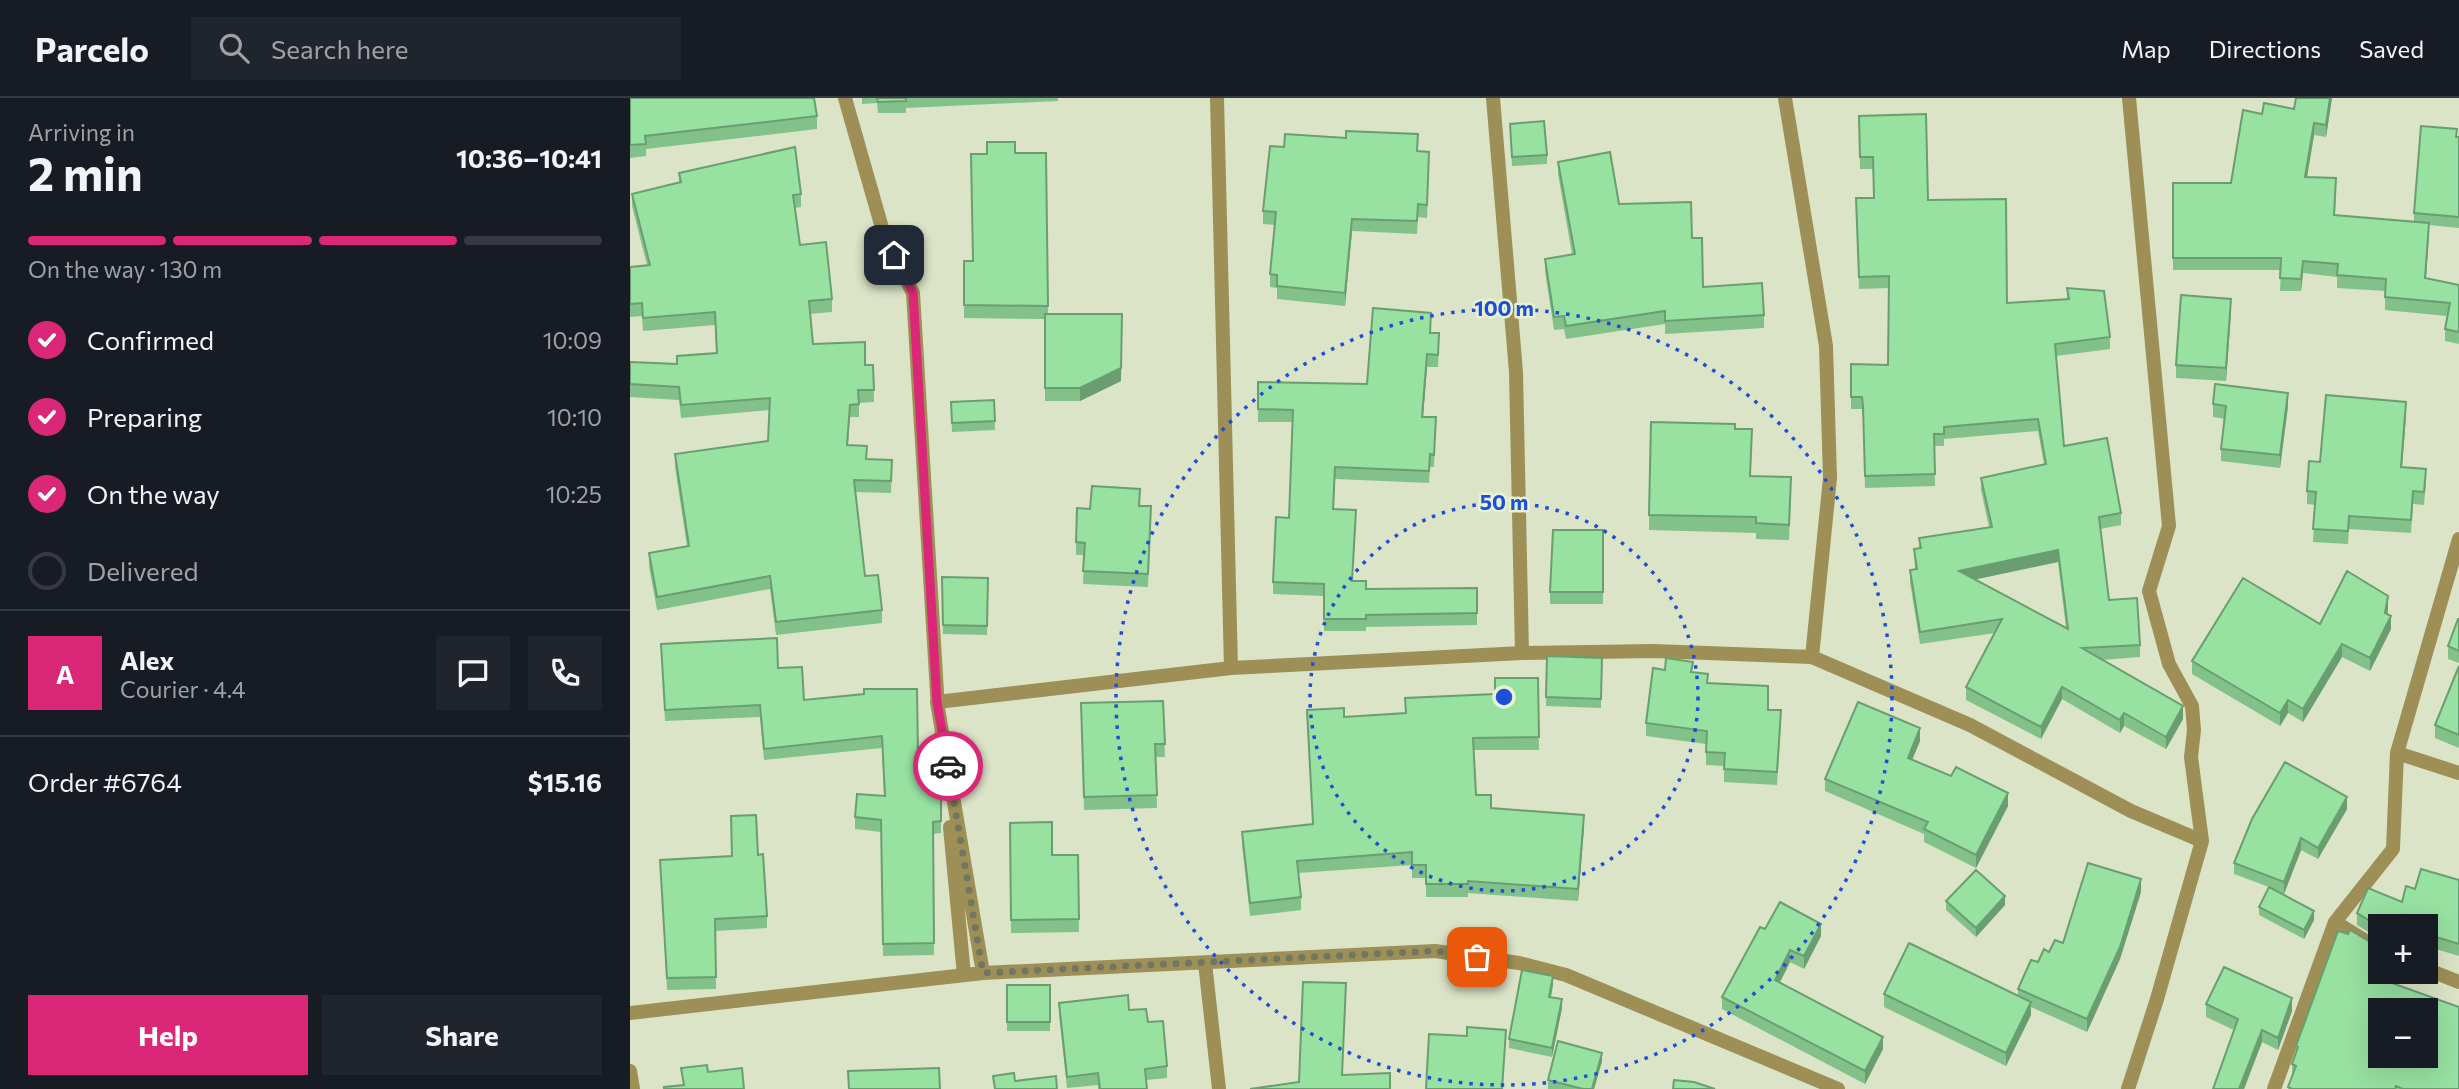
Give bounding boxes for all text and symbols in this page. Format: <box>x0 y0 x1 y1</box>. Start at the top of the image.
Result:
search box <box>191 17 681 80</box>
text: Parcelo <box>35 28 149 69</box>
icon: search <box>215 29 253 67</box>
text: Search here <box>271 33 409 64</box>
text: Map <box>2121 34 2171 63</box>
text: Directions <box>2209 34 2321 63</box>
text: Saved <box>2359 34 2424 63</box>
text: Arriving in <box>28 118 135 146</box>
text: 10:36–10:41 <box>456 142 602 173</box>
text: 2 min <box>28 144 143 200</box>
pin <box>864 225 924 285</box>
icon: home <box>875 236 913 274</box>
text: On the way · 130 m <box>28 255 222 283</box>
text: 100 m <box>1474 295 1534 320</box>
icon: check <box>28 321 66 359</box>
text: Confirmed <box>87 324 214 355</box>
text: 10:09 <box>543 326 602 354</box>
icon: check <box>28 398 66 436</box>
text: Preparing <box>87 401 202 432</box>
text: 10:10 <box>547 403 602 431</box>
icon: check <box>28 475 66 513</box>
text: On the way <box>87 478 220 509</box>
text: 10:25 <box>546 480 602 508</box>
text: 50 m <box>1480 489 1528 514</box>
text: Delivered <box>87 555 198 586</box>
button: chat <box>436 636 510 710</box>
button: phone <box>528 636 602 710</box>
text: Alex <box>120 644 174 675</box>
text: A <box>56 658 74 689</box>
text: Courier · 4.4 <box>120 675 246 703</box>
centre of rings <box>1492 685 1516 709</box>
courier <box>913 731 983 801</box>
icon: car <box>929 747 967 785</box>
text: Order #6764 <box>28 766 182 797</box>
text: $15.16 <box>528 766 602 797</box>
map controls <box>2368 914 2438 1068</box>
button: + <box>2368 914 2438 984</box>
pin <box>1447 927 1507 987</box>
icon: bag <box>1458 938 1496 976</box>
button: Help <box>28 995 308 1075</box>
button: Share <box>322 995 602 1075</box>
button: − <box>2368 998 2438 1068</box>

